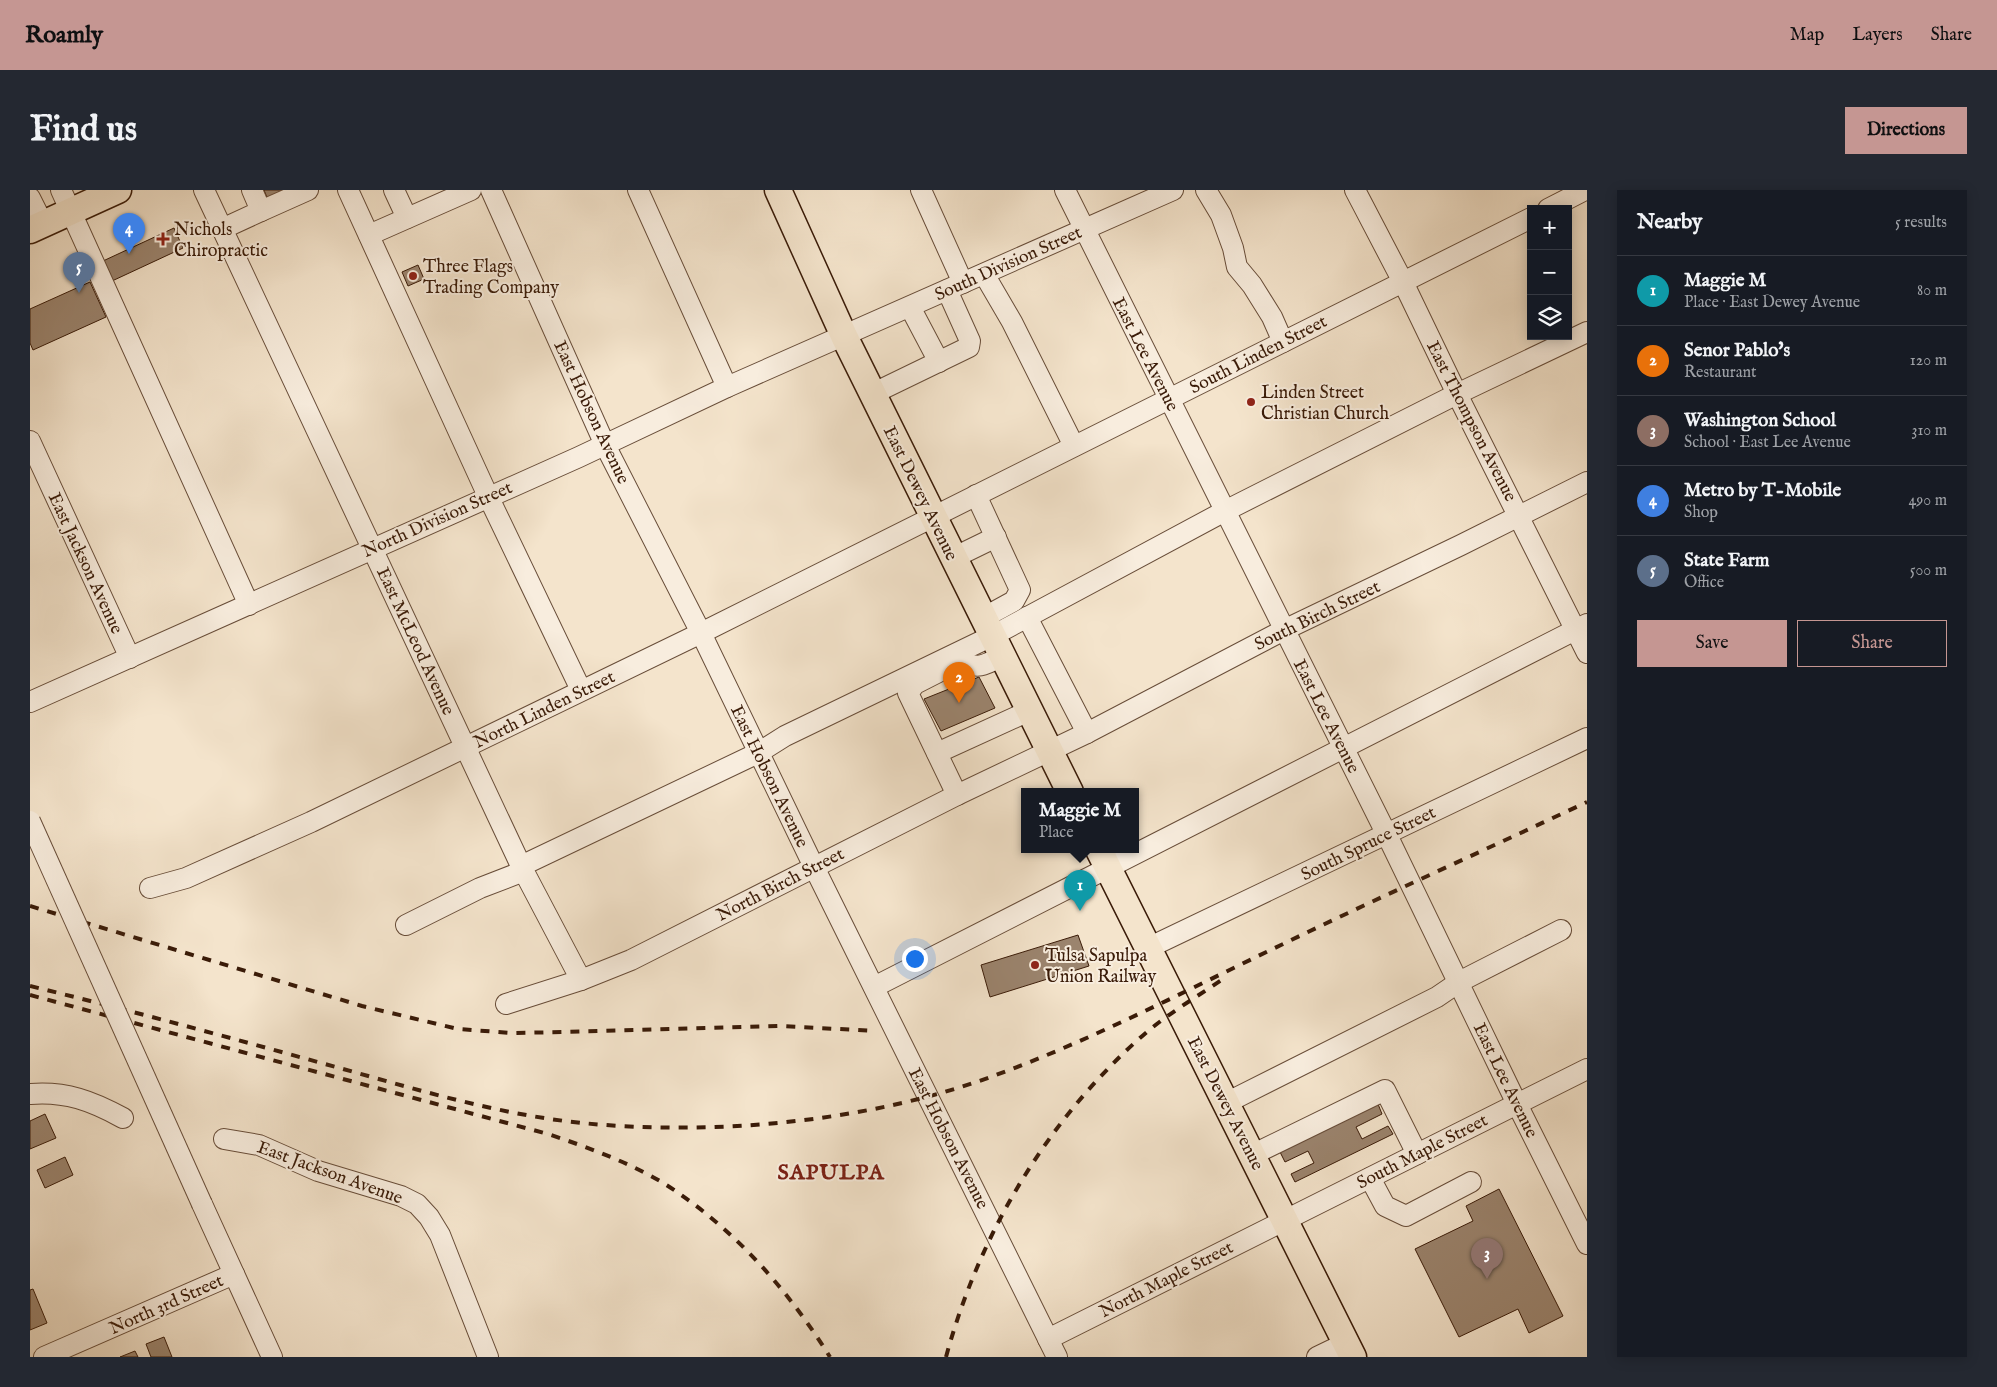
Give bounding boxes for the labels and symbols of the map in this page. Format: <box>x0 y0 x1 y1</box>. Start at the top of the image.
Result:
pin: 4 <box>113 213 145 254</box>
place label: Nichols Chiropractic <box>174 219 268 263</box>
street label: South Division Street <box>931 222 1086 307</box>
marker: Nichols Chiropractic <box>156 232 170 246</box>
pin: 5 <box>63 252 95 293</box>
place label: Three Flags Trading Company <box>423 256 559 300</box>
marker: Three Flags Trading Company <box>407 270 419 282</box>
street label: East Lee Avenue <box>1106 294 1183 416</box>
street label: South Linden Street <box>1186 311 1331 400</box>
street label: East Hobson Avenue <box>547 337 634 488</box>
street label: East Thompson Avenue <box>1420 338 1521 506</box>
place label: Linden Street Christian Church <box>1261 382 1389 426</box>
marker: Linden Street Christian Church <box>1245 396 1257 408</box>
street label: East Dewey Avenue <box>877 422 962 565</box>
street label: North Division Street <box>359 477 516 564</box>
street label: East Jackson Avenue <box>42 489 127 638</box>
street label: East McLeod Avenue <box>370 564 459 719</box>
street label: South Birch Street <box>1251 576 1384 657</box>
street label: East Lee Avenue <box>1287 656 1364 778</box>
pin: 2 <box>943 662 975 703</box>
street label: North Linden Street <box>470 666 619 755</box>
street label: East Hobson Avenue <box>724 702 813 852</box>
street label: South Spruce Street <box>1297 802 1440 887</box>
street label: North Birch Street <box>713 843 848 927</box>
pin: 1 <box>1064 870 1096 911</box>
place label: Tulsa Sapulpa Union Railway <box>1045 945 1156 989</box>
your location <box>902 946 928 972</box>
marker: Tulsa Sapulpa Union Railway <box>1029 959 1041 971</box>
street label: East Lee Avenue <box>1467 1019 1542 1142</box>
street label: East Dewey Avenue <box>1181 1033 1268 1174</box>
street label: East Hobson Avenue <box>902 1064 993 1213</box>
street label: South Maple Street <box>1353 1109 1492 1195</box>
street label: East Jackson Avenue <box>254 1136 405 1210</box>
district label: SAPULPA <box>777 1159 885 1187</box>
street label: North Maple Street <box>1096 1237 1237 1324</box>
pin: 3 <box>1471 1238 1503 1279</box>
street label: North 3rd Street <box>106 1270 227 1341</box>

